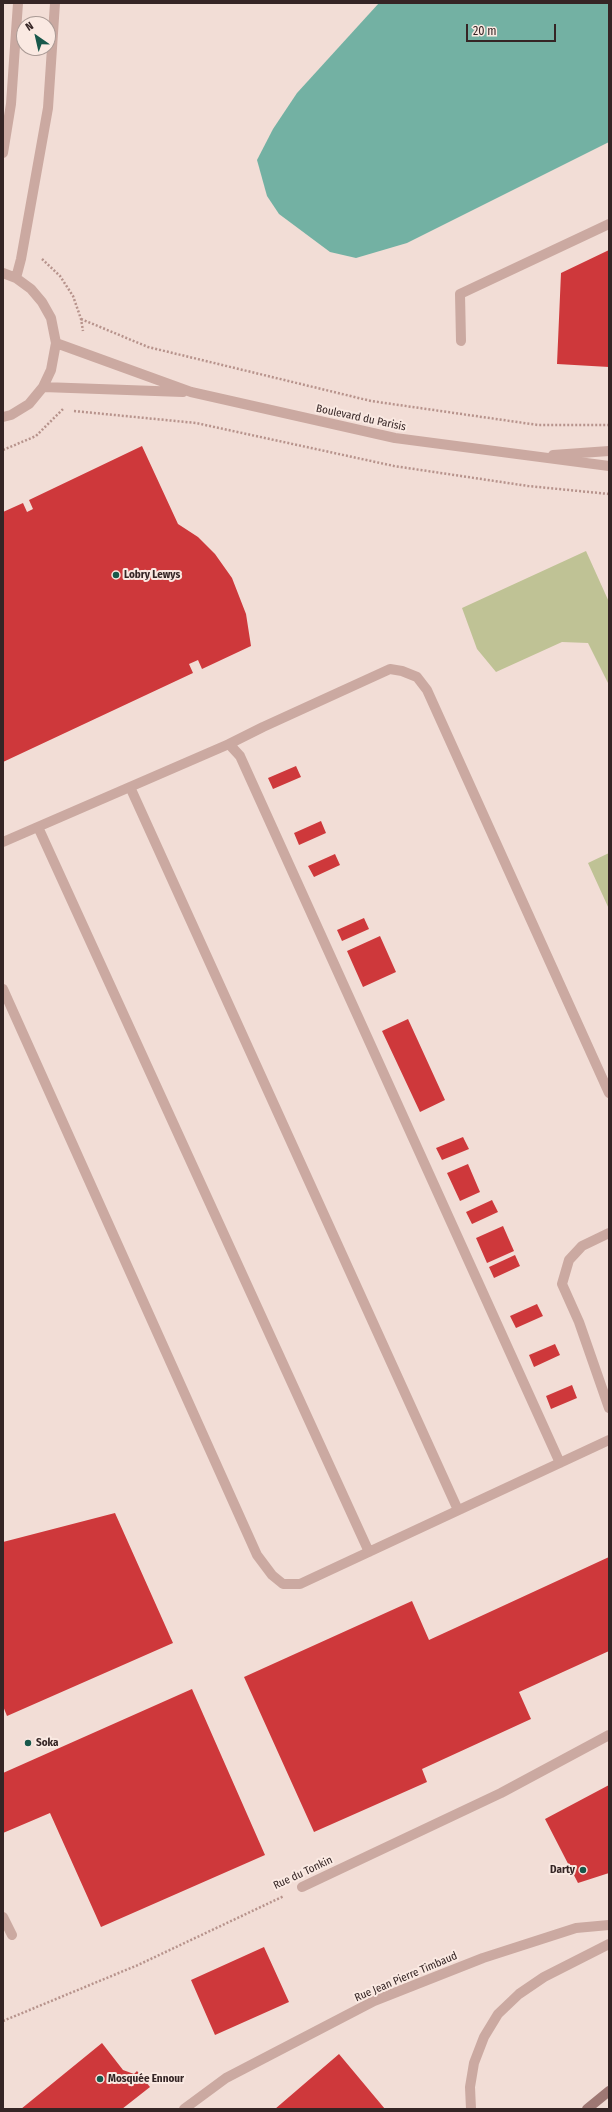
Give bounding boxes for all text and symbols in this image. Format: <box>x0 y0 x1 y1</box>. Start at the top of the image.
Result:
north arrow <box>16 16 56 56</box>
scale bar <box>468 16 558 42</box>
text: N <box>23 19 36 34</box>
text: 20 m <box>473 24 497 38</box>
street label: Boulevard du Parisis <box>315 402 407 434</box>
place label: Lobry Lewys <box>124 568 180 582</box>
marker: Lobry Lewys <box>111 570 121 580</box>
place label: Soka <box>36 1736 58 1750</box>
marker: Soka <box>23 1738 33 1748</box>
street label: Rue du Tonkin <box>271 1854 335 1892</box>
place label: Darty <box>550 1863 575 1877</box>
marker: Darty <box>578 1865 588 1875</box>
street label: Rue Jean Pierre Timbaud <box>353 1949 459 2005</box>
place label: Mosquée Ennour <box>108 2072 184 2086</box>
marker: Mosquée Ennour <box>95 2074 105 2084</box>

